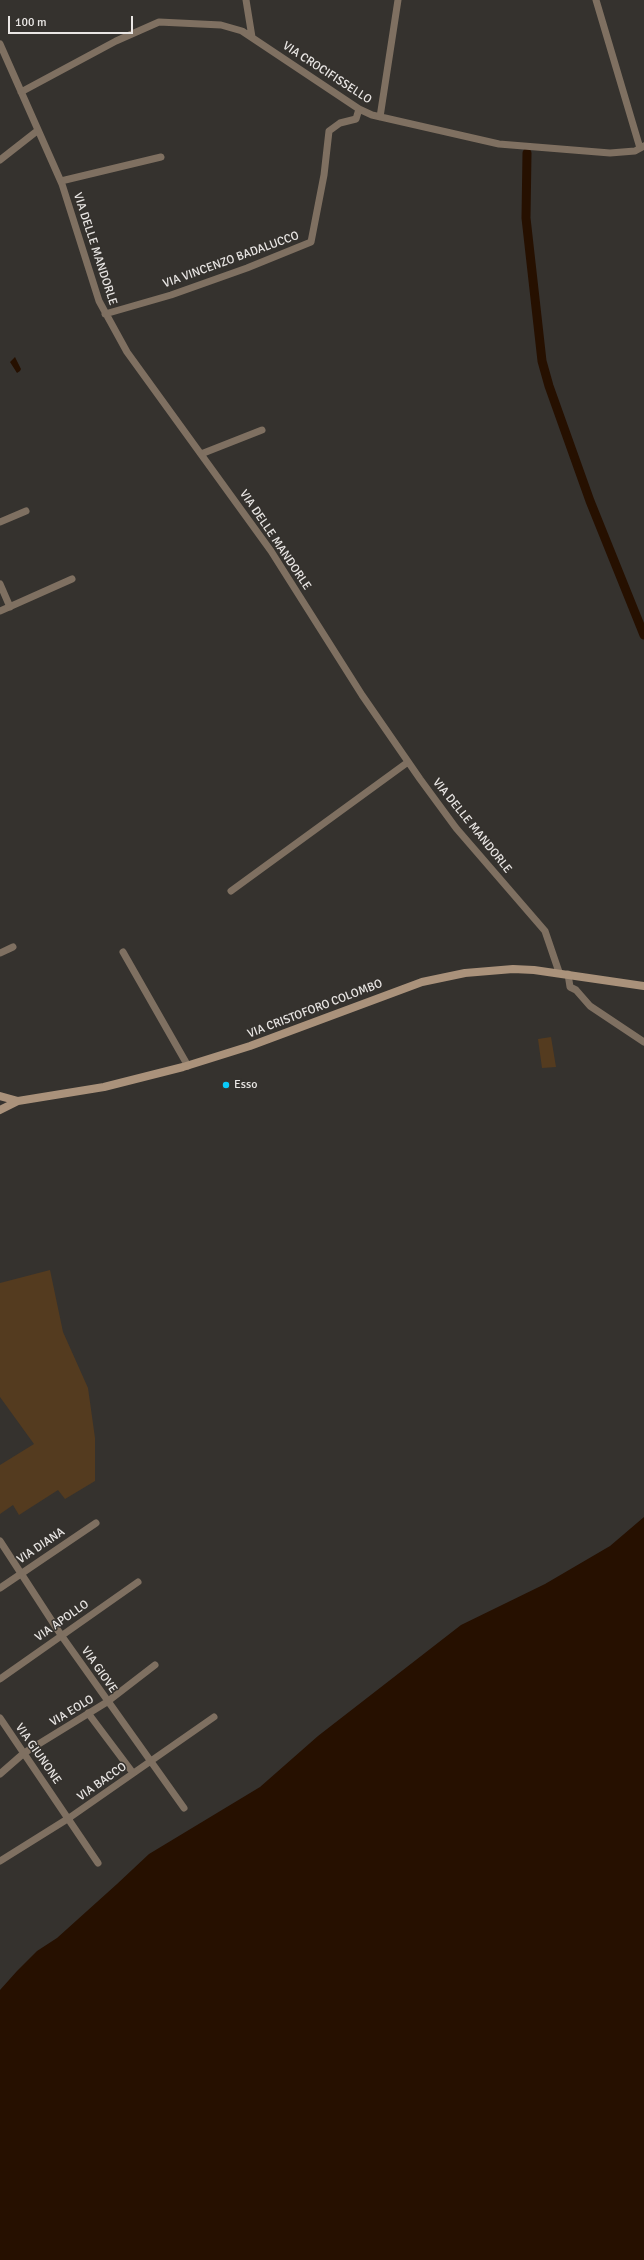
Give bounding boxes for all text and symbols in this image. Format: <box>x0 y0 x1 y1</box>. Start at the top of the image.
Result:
scale bar <box>10 8 135 34</box>
text: 100 m <box>15 15 47 30</box>
street label: VIA CROCIFISSELLO <box>280 39 374 107</box>
street label: VIA DELLE MANDORLE <box>70 191 120 307</box>
street label: VIA VINCENZO BADALUCCO <box>161 229 301 291</box>
street label: VIA DELLE MANDORLE <box>236 487 314 593</box>
street label: VIA DELLE MANDORLE <box>429 776 515 876</box>
street label: VIA CRISTOFORO COLOMBO <box>245 977 385 1041</box>
place label: Esso <box>234 1078 258 1092</box>
marker: Esso <box>221 1080 231 1090</box>
street label: VIA DIANA <box>14 1525 68 1567</box>
street label: VIA APOLLO <box>32 1597 92 1645</box>
street label: VIA GIOVE <box>78 1644 120 1696</box>
street label: VIA EOLO <box>47 1692 97 1730</box>
street label: VIA GIUNONE <box>12 1721 64 1787</box>
street label: VIA BACCO <box>75 1760 129 1804</box>

